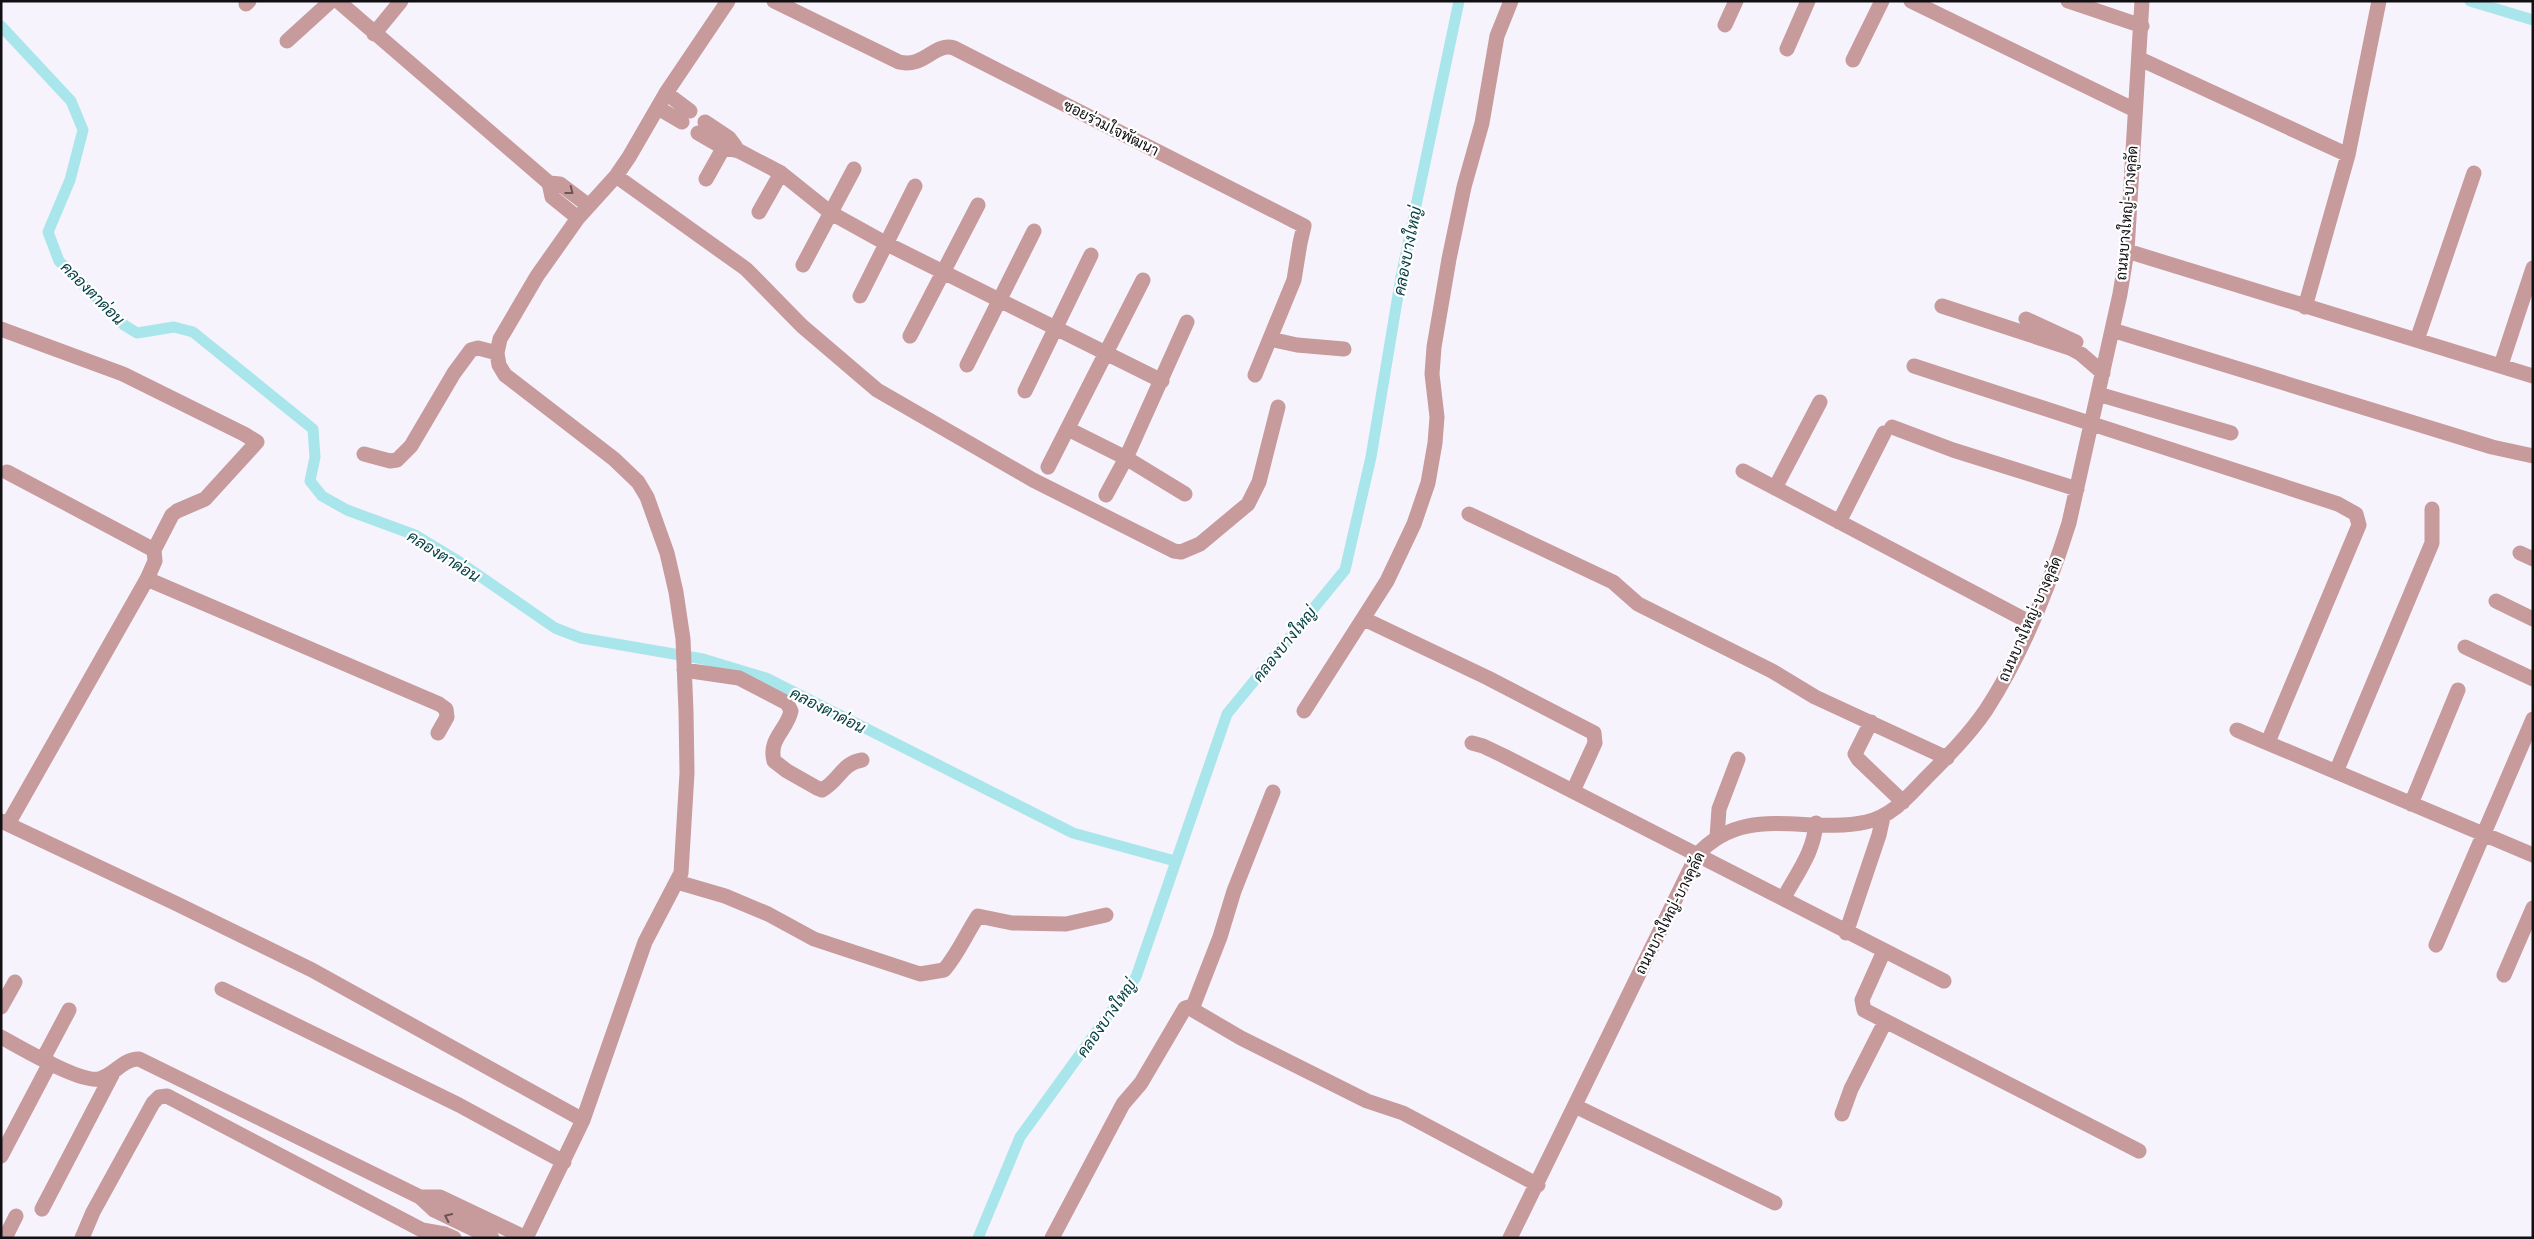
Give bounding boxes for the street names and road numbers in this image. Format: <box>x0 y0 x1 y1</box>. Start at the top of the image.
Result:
street label: ซอยร่วมใจพัฒนา <box>1061 95 1162 159</box>
street label: ถนนบางใหญ่-บางคูลัด <box>2111 145 2143 281</box>
street label: ถนนบางใหญ่-บางคูลัด <box>1993 553 2067 685</box>
street label: ถนนบางใหญ่-บางคูลัด <box>1630 848 1710 978</box>

